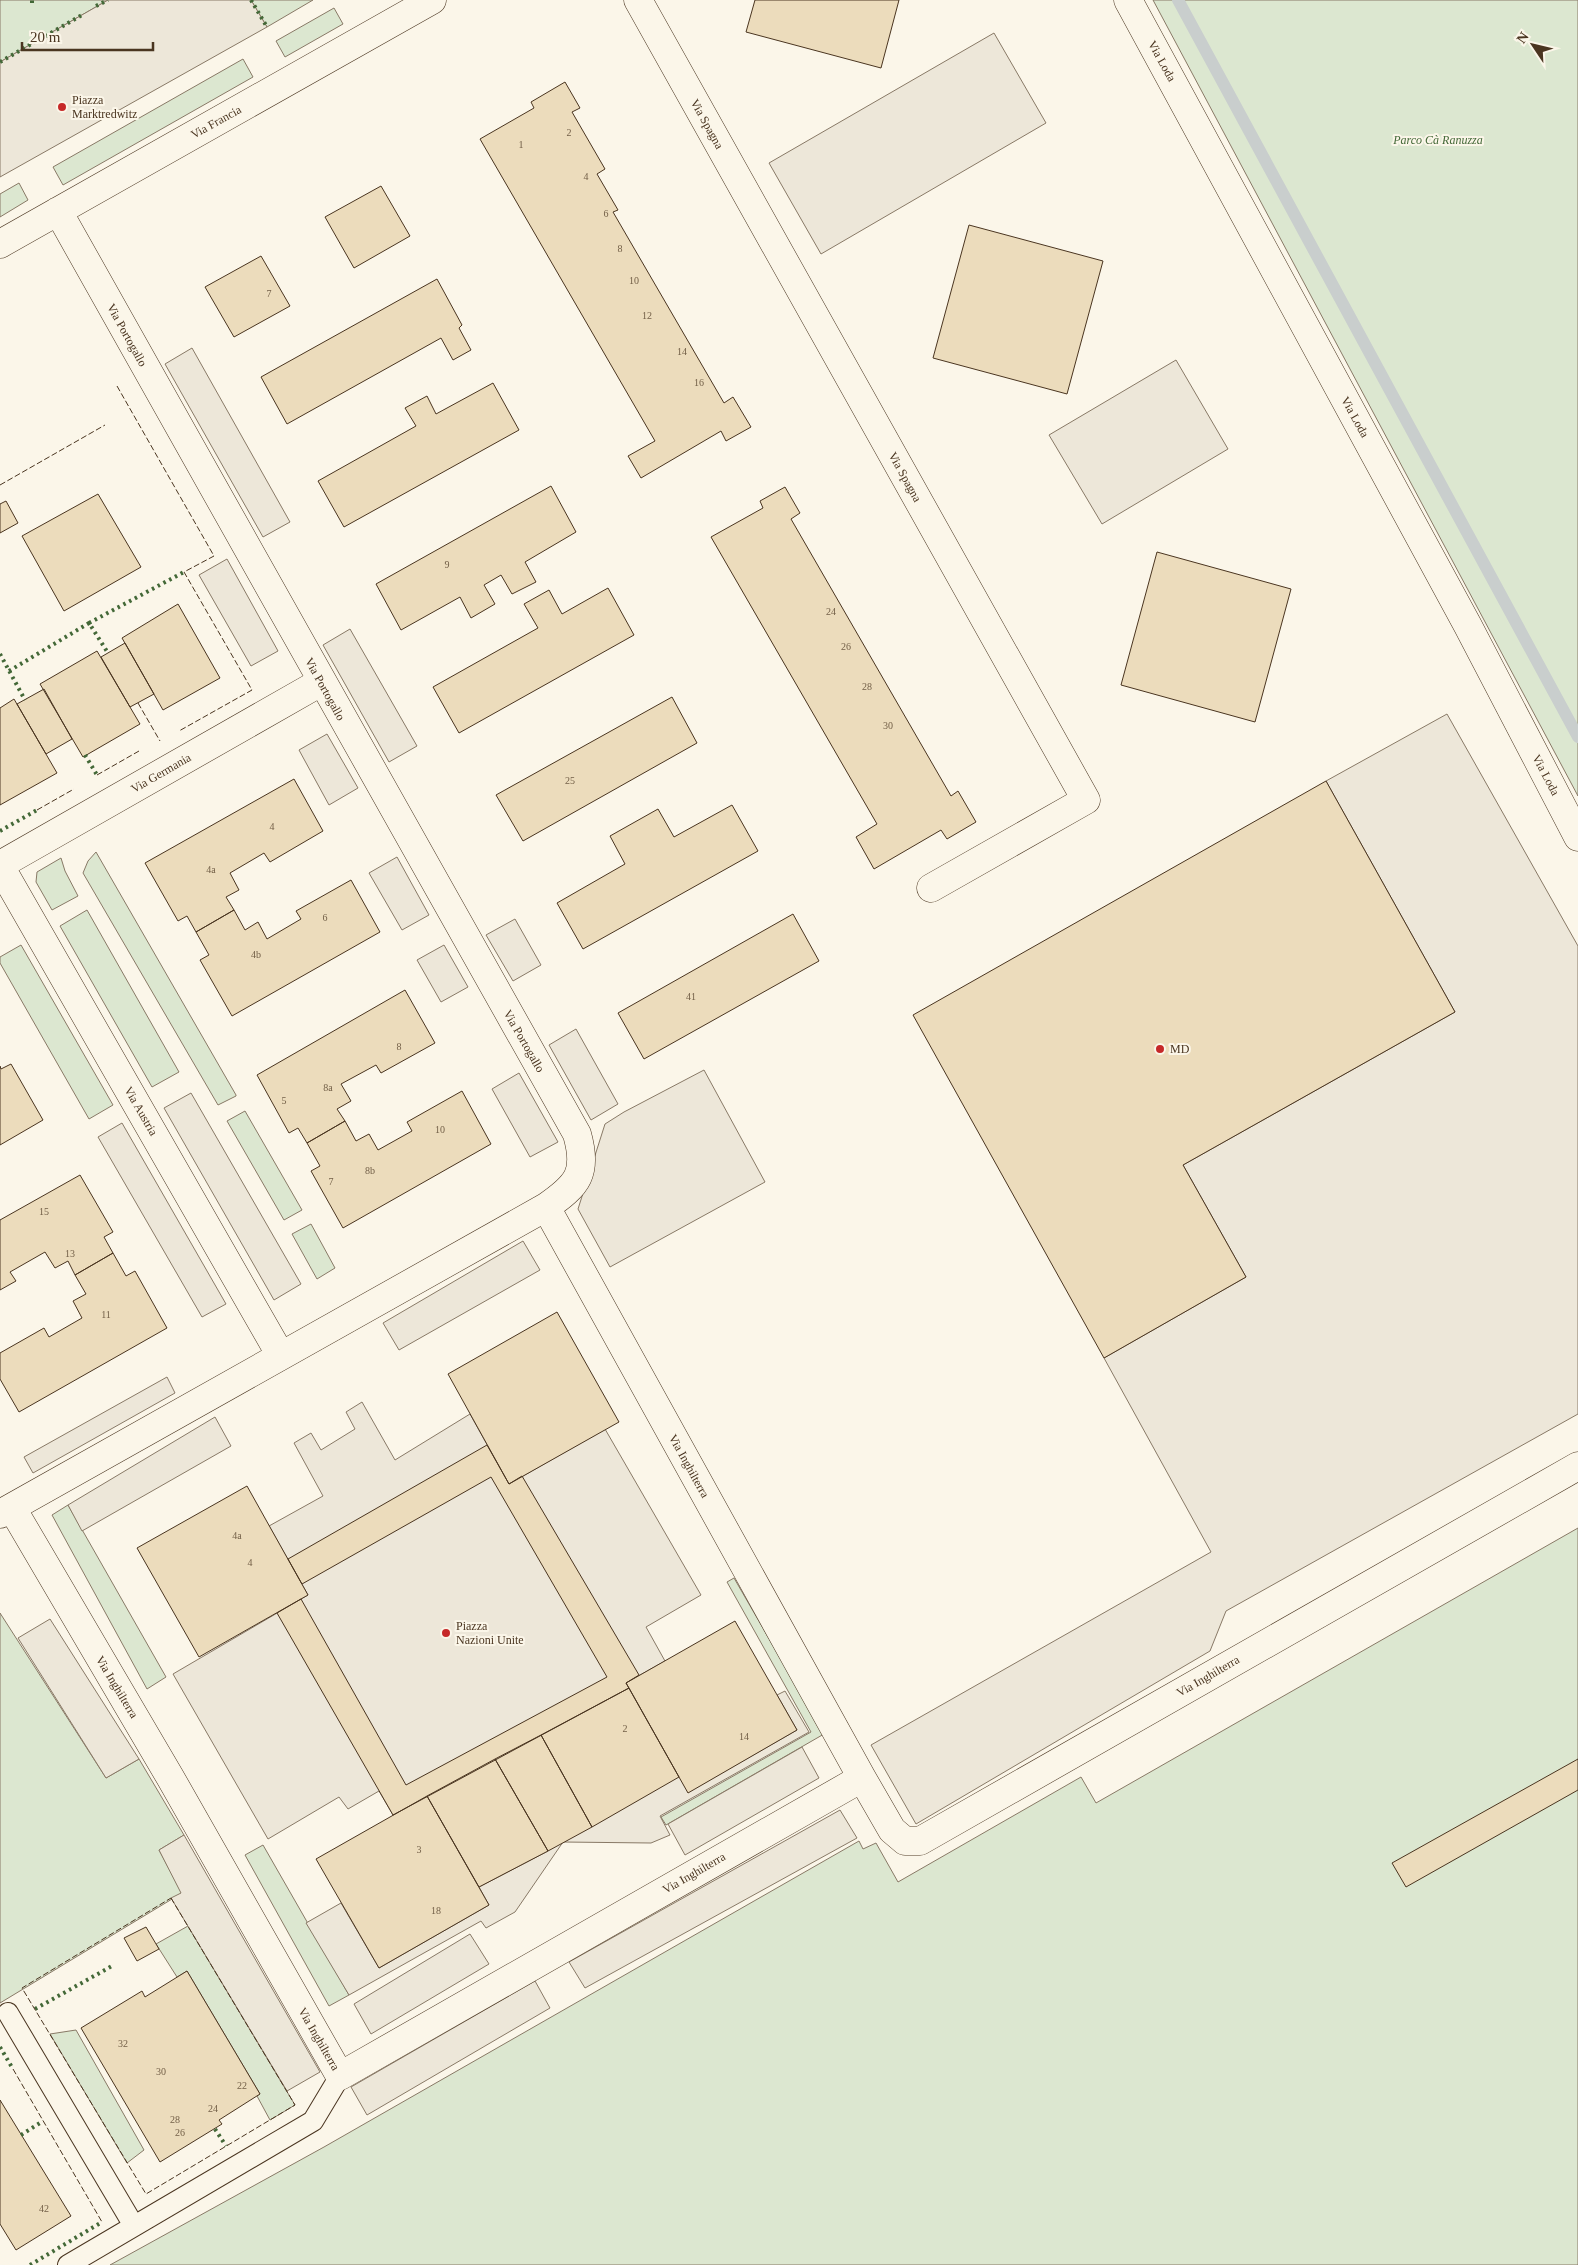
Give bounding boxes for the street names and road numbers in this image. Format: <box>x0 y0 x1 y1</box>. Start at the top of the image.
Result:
street label: Via Loda <box>1145 38 1179 84</box>
street label: Via Spagna <box>688 97 727 152</box>
street label: Via Francia <box>188 102 244 142</box>
street label: Via Portogallo <box>104 301 150 369</box>
street label: Via Loda <box>1338 394 1372 440</box>
street label: Via Spagna <box>886 450 925 505</box>
street label: Via Portogallo <box>302 655 348 723</box>
street label: Via Germania <box>129 750 194 796</box>
street label: Via Loda <box>1529 752 1563 798</box>
street label: Via Portogallo <box>501 1007 547 1075</box>
street label: Via Austria <box>121 1084 161 1139</box>
street label: Via Inghilterra <box>666 1432 712 1501</box>
street label: Via Inghilterra <box>1174 1652 1243 1700</box>
street label: Via Inghilterra <box>93 1653 141 1721</box>
street label: Via Inghilterra <box>660 1849 729 1897</box>
street label: Via Inghilterra <box>295 2005 343 2074</box>

